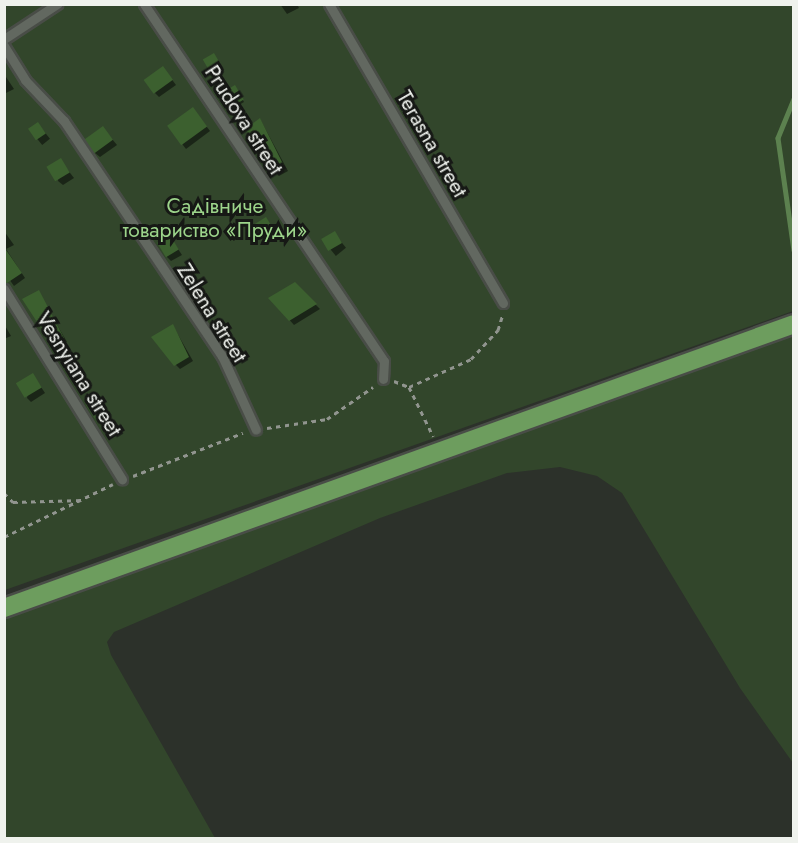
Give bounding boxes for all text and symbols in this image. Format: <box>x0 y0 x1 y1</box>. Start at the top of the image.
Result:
street label: Prudova street <box>199 61 289 179</box>
street label: Terasna street <box>391 86 473 202</box>
park label: Садівниче товариство «Пруди» <box>123 193 307 243</box>
street label: Zelena street <box>172 259 252 367</box>
street label: Vesnyiana street <box>31 307 127 441</box>

